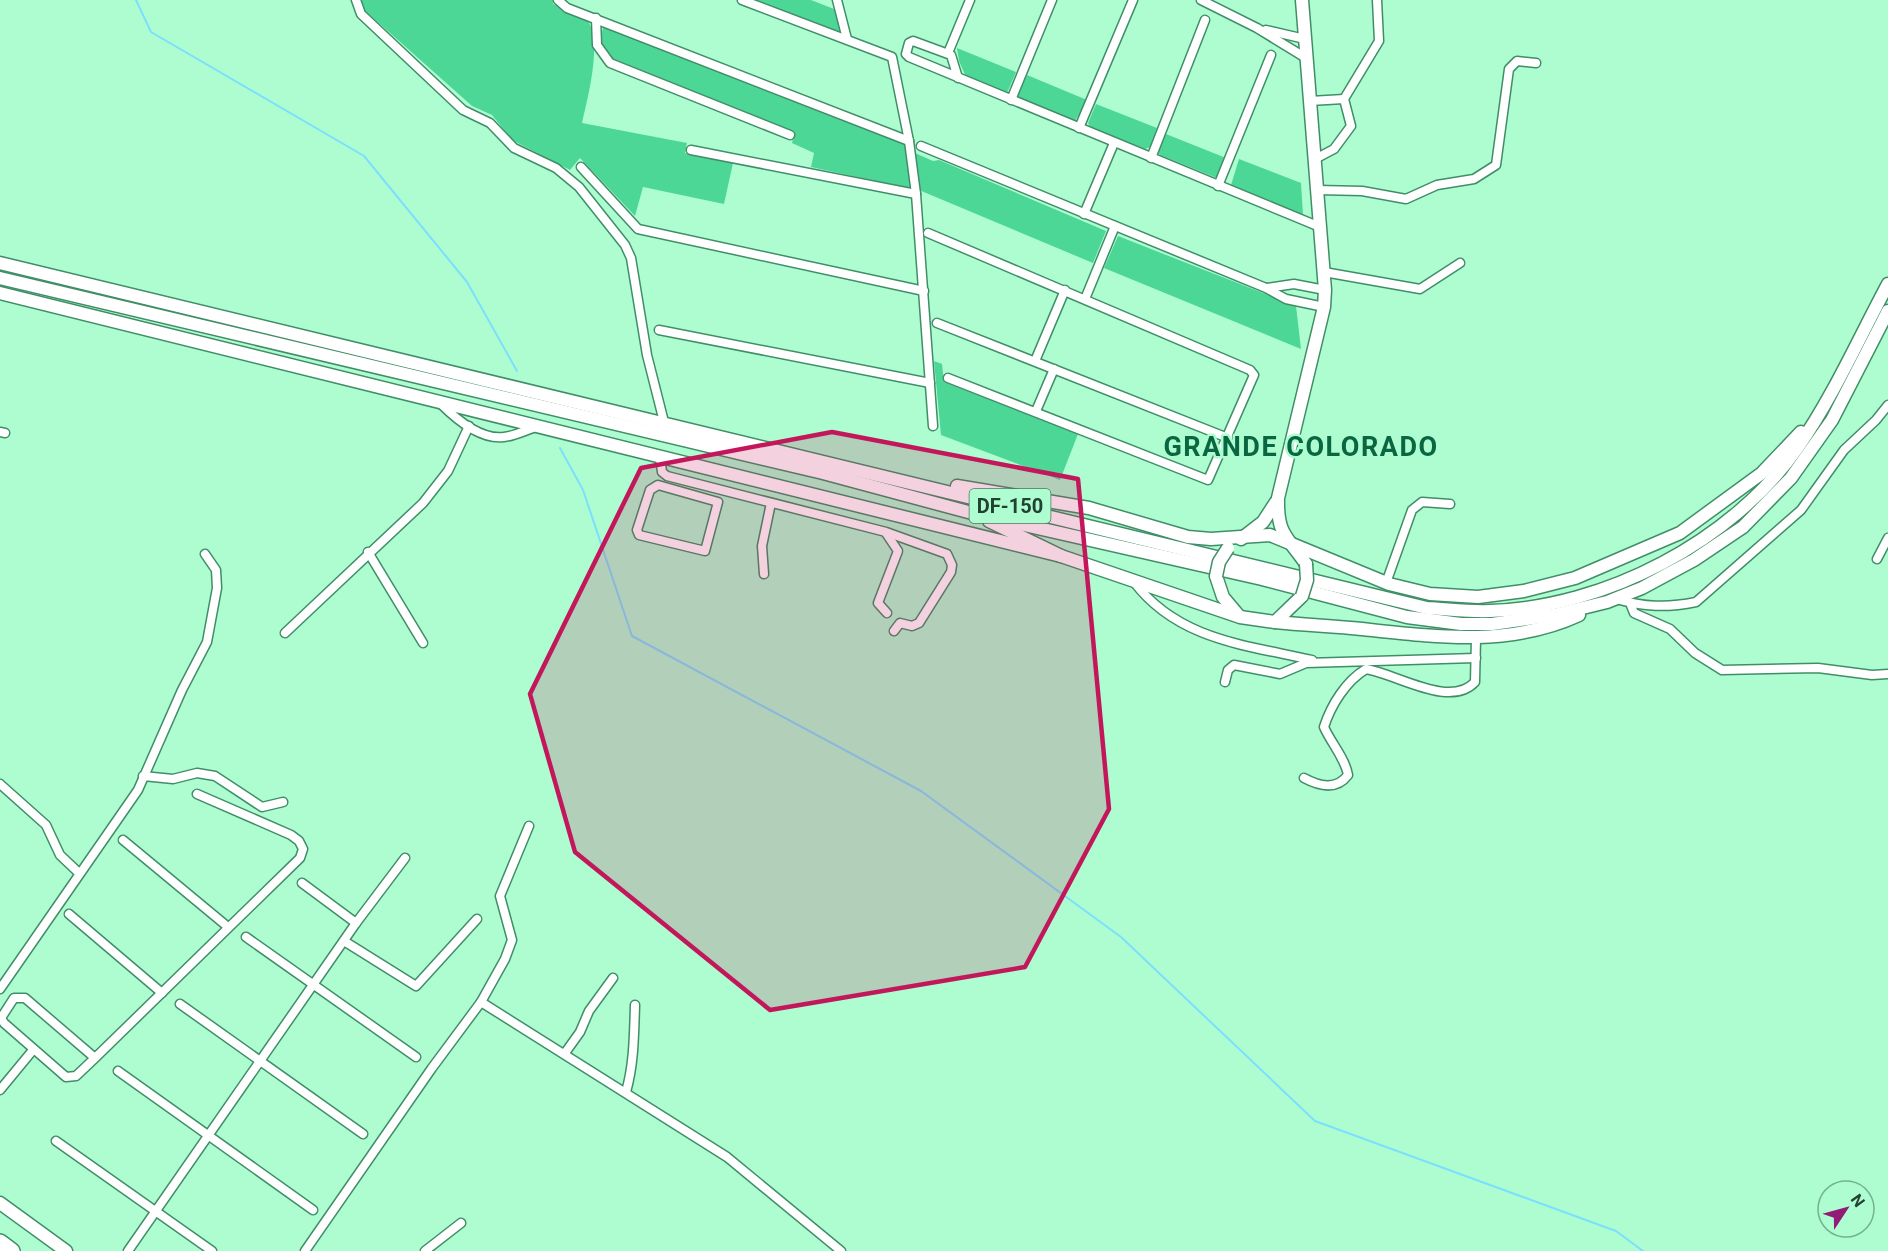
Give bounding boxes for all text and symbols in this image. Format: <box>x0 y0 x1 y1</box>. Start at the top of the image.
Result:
district label: GRANDE COLORADO <box>1163 431 1439 463</box>
road number: DF-150 <box>970 489 1050 523</box>
north arrow <box>1816 1179 1876 1239</box>
text: N <box>1847 1190 1869 1211</box>

